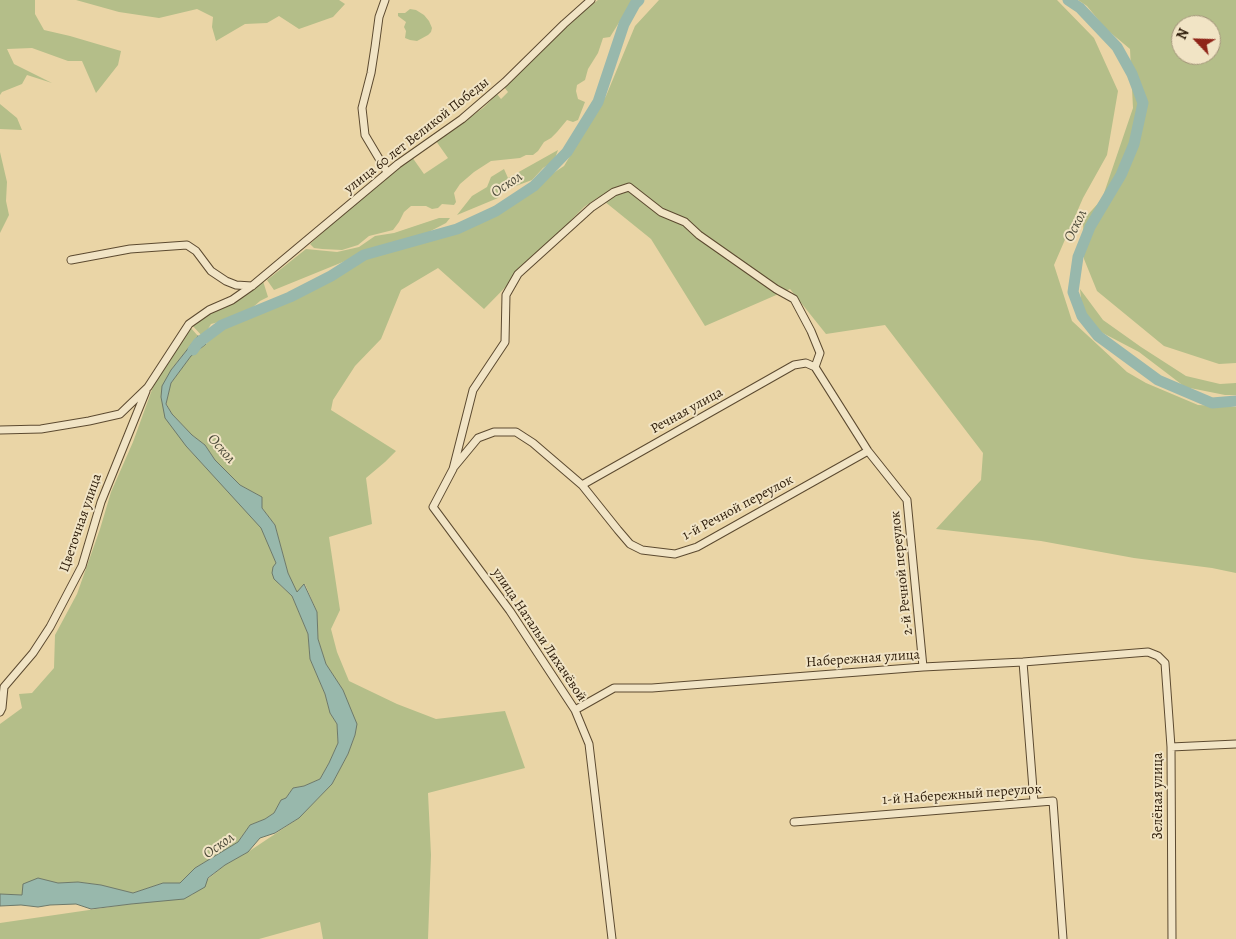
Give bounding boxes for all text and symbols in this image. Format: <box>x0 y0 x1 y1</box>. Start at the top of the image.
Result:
north arrow <box>1171 15 1221 65</box>
text: N <box>1172 26 1194 43</box>
street label: улица 60 лет Великой Победы <box>341 74 493 198</box>
water label: Оскол <box>488 168 526 202</box>
water label: Оскол <box>1061 207 1091 245</box>
street label: Речная улица <box>648 384 726 438</box>
water label: Оскол <box>203 430 239 468</box>
street label: Цветочная улица <box>56 472 106 574</box>
street label: 1-й Речной переулок <box>680 472 796 544</box>
street label: 2-й Речной переулок <box>887 510 917 636</box>
street label: улица Натальи Лихачёвой <box>488 565 590 705</box>
street label: Набережная улица <box>805 647 921 671</box>
street label: Зелёная улица <box>1151 753 1167 839</box>
street label: 1-й Набережный переулок <box>882 781 1042 809</box>
water label: Оскол <box>200 829 238 863</box>

